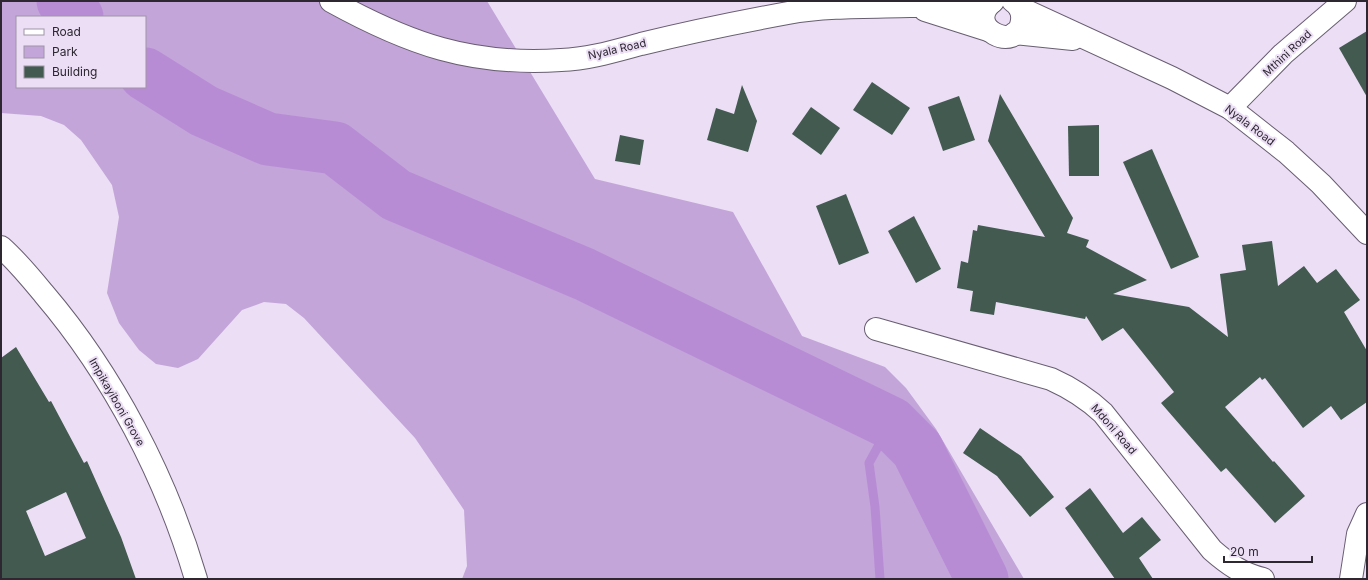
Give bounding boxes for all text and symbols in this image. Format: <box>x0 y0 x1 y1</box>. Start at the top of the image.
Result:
legend <box>16 16 146 88</box>
text: Road <box>52 24 81 39</box>
street label: Mthini Road <box>1260 27 1314 79</box>
street label: Nyala Road <box>587 36 647 62</box>
text: Park <box>52 44 78 59</box>
text: Building <box>52 64 97 79</box>
street label: Nyala Road <box>1222 102 1278 148</box>
street label: Impikayiboni Grove <box>86 355 148 449</box>
street label: Mdoni Road <box>1088 401 1140 457</box>
scale bar <box>1224 538 1312 564</box>
text: 20 m <box>1230 544 1259 559</box>

